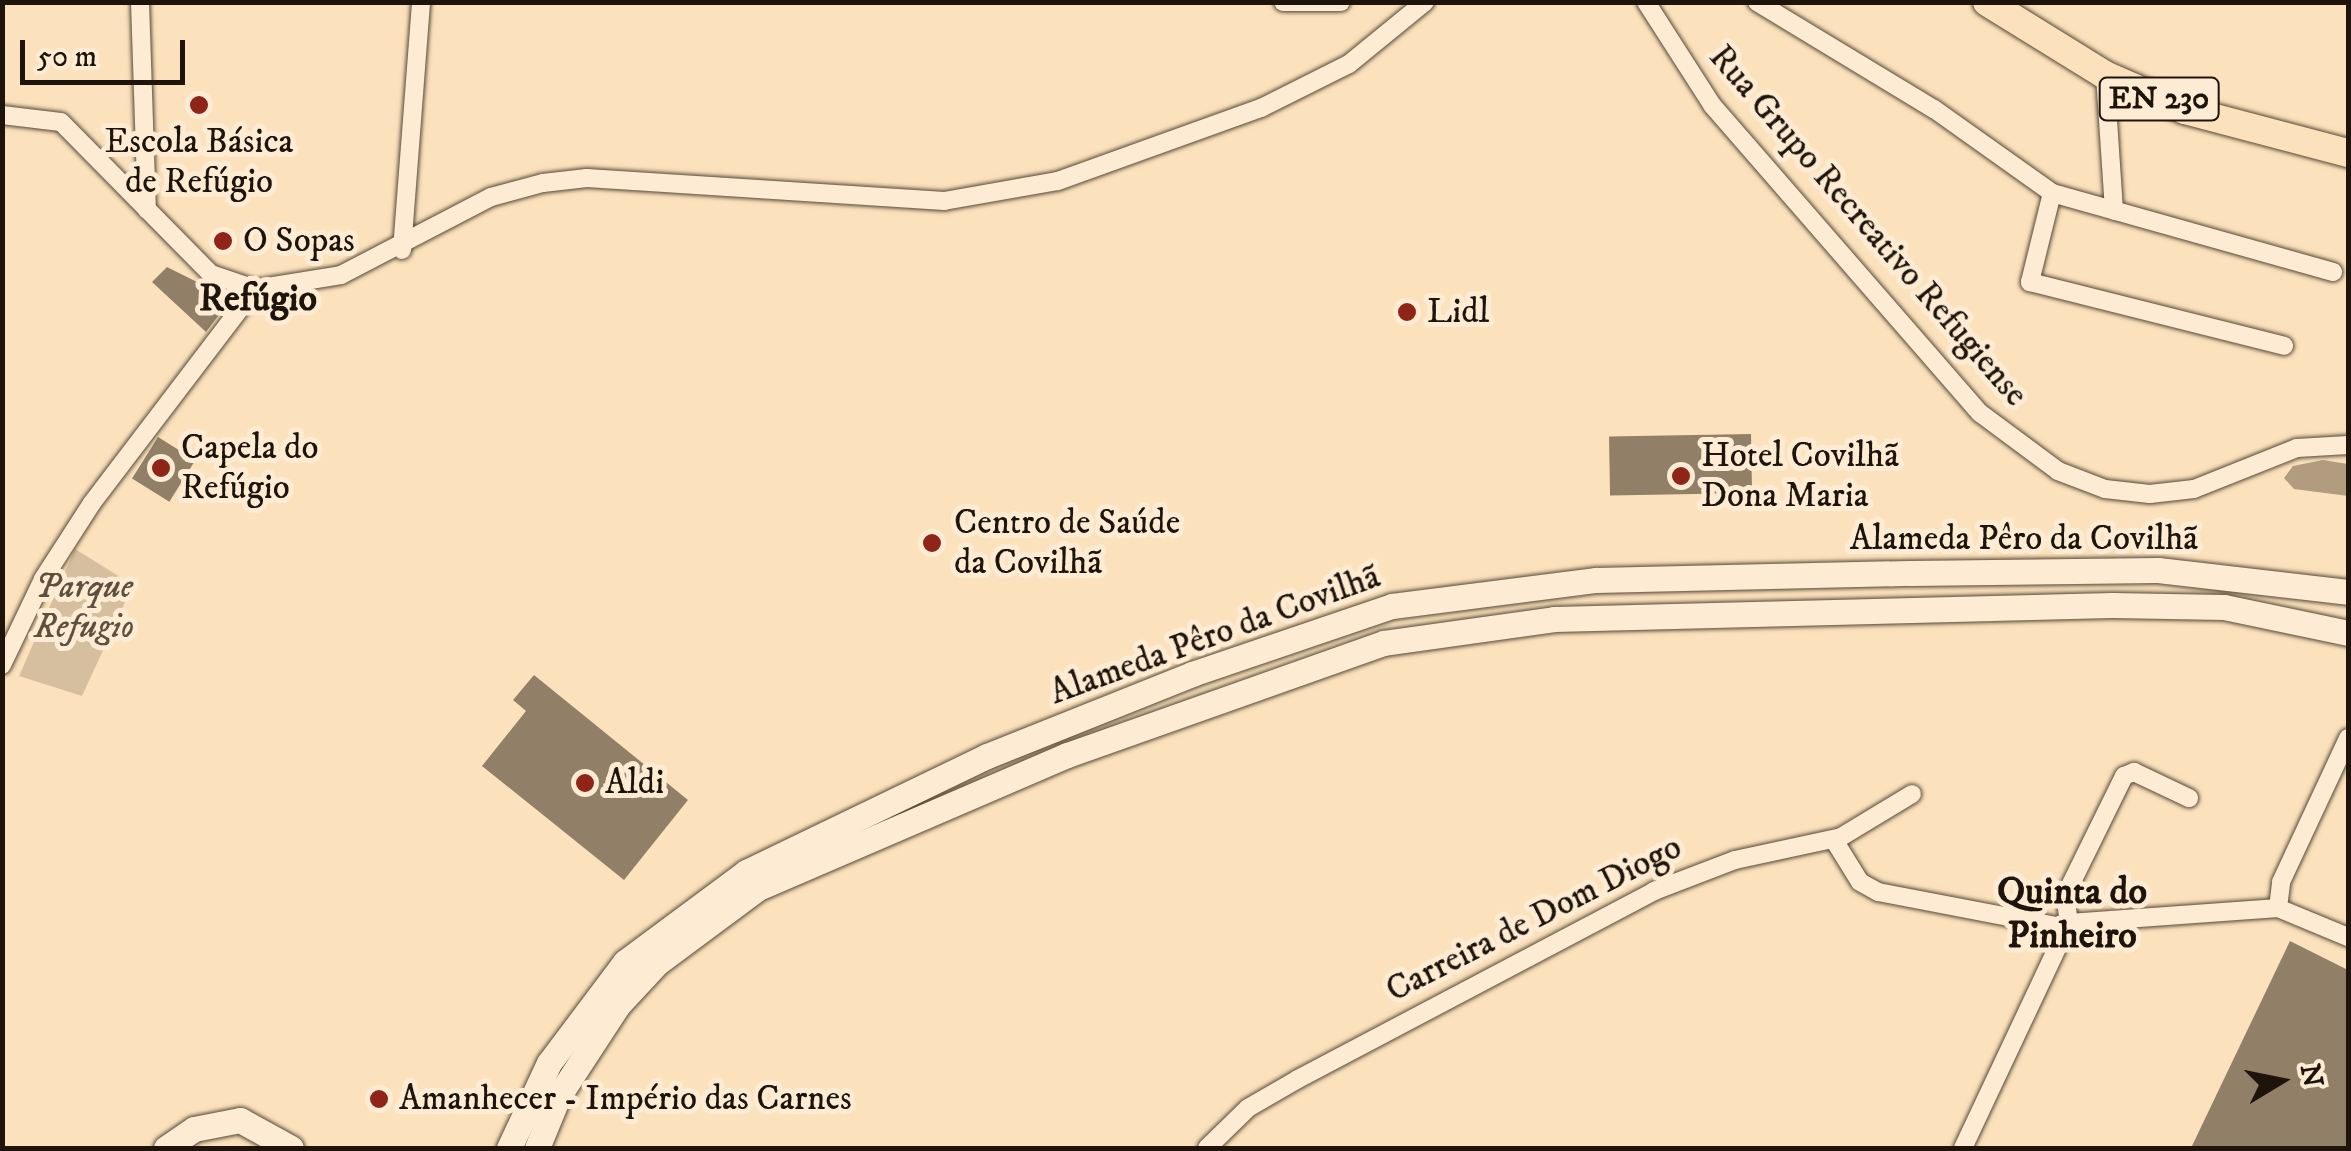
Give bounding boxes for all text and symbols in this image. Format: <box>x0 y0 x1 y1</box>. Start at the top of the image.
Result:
scale bar <box>25 20 190 82</box>
street label: Rua Grupo Recreativo Refugiense <box>1700 37 2036 415</box>
text: 50 m <box>37 39 97 76</box>
road number: EN 230 <box>2096 72 2222 126</box>
marker: Escola Básica de Refúgio <box>188 94 210 116</box>
place label: Escola Básica de Refúgio <box>105 121 293 203</box>
place label: O Sopas <box>243 220 355 262</box>
marker: O Sopas <box>212 230 234 252</box>
district label: Refúgio <box>199 277 317 323</box>
place label: Lidl <box>1427 291 1489 333</box>
marker: Lidl <box>1396 301 1418 323</box>
place label: Capela do Refúgio <box>181 427 319 509</box>
place label: Hotel Covilhã Dona Maria <box>1701 435 1899 517</box>
marker: Capela do Refúgio <box>150 457 172 479</box>
marker: Hotel Covilhã Dona Maria <box>1670 465 1692 487</box>
place label: Centro de Saúde da Covilhã <box>954 502 1180 584</box>
street label: Alameda Pêro da Covilhã <box>1850 518 2198 560</box>
marker: Centro de Saúde da Covilhã <box>919 530 945 556</box>
street label: Alameda Pêro da Covilhã <box>1044 556 1386 714</box>
park label: Parque Refugio <box>34 566 134 648</box>
place label: Aldi <box>605 762 664 804</box>
marker: Aldi <box>574 772 596 794</box>
street label: Carreira de Dom Diogo <box>1379 826 1689 1012</box>
district label: Quinta do Pinheiro <box>1997 870 2147 959</box>
north arrow <box>2231 1031 2331 1131</box>
text: N <box>2292 1061 2330 1090</box>
place label: Amanhecer - Império das Carnes <box>399 1078 852 1120</box>
marker: Amanhecer - Império das Carnes <box>368 1088 390 1110</box>

